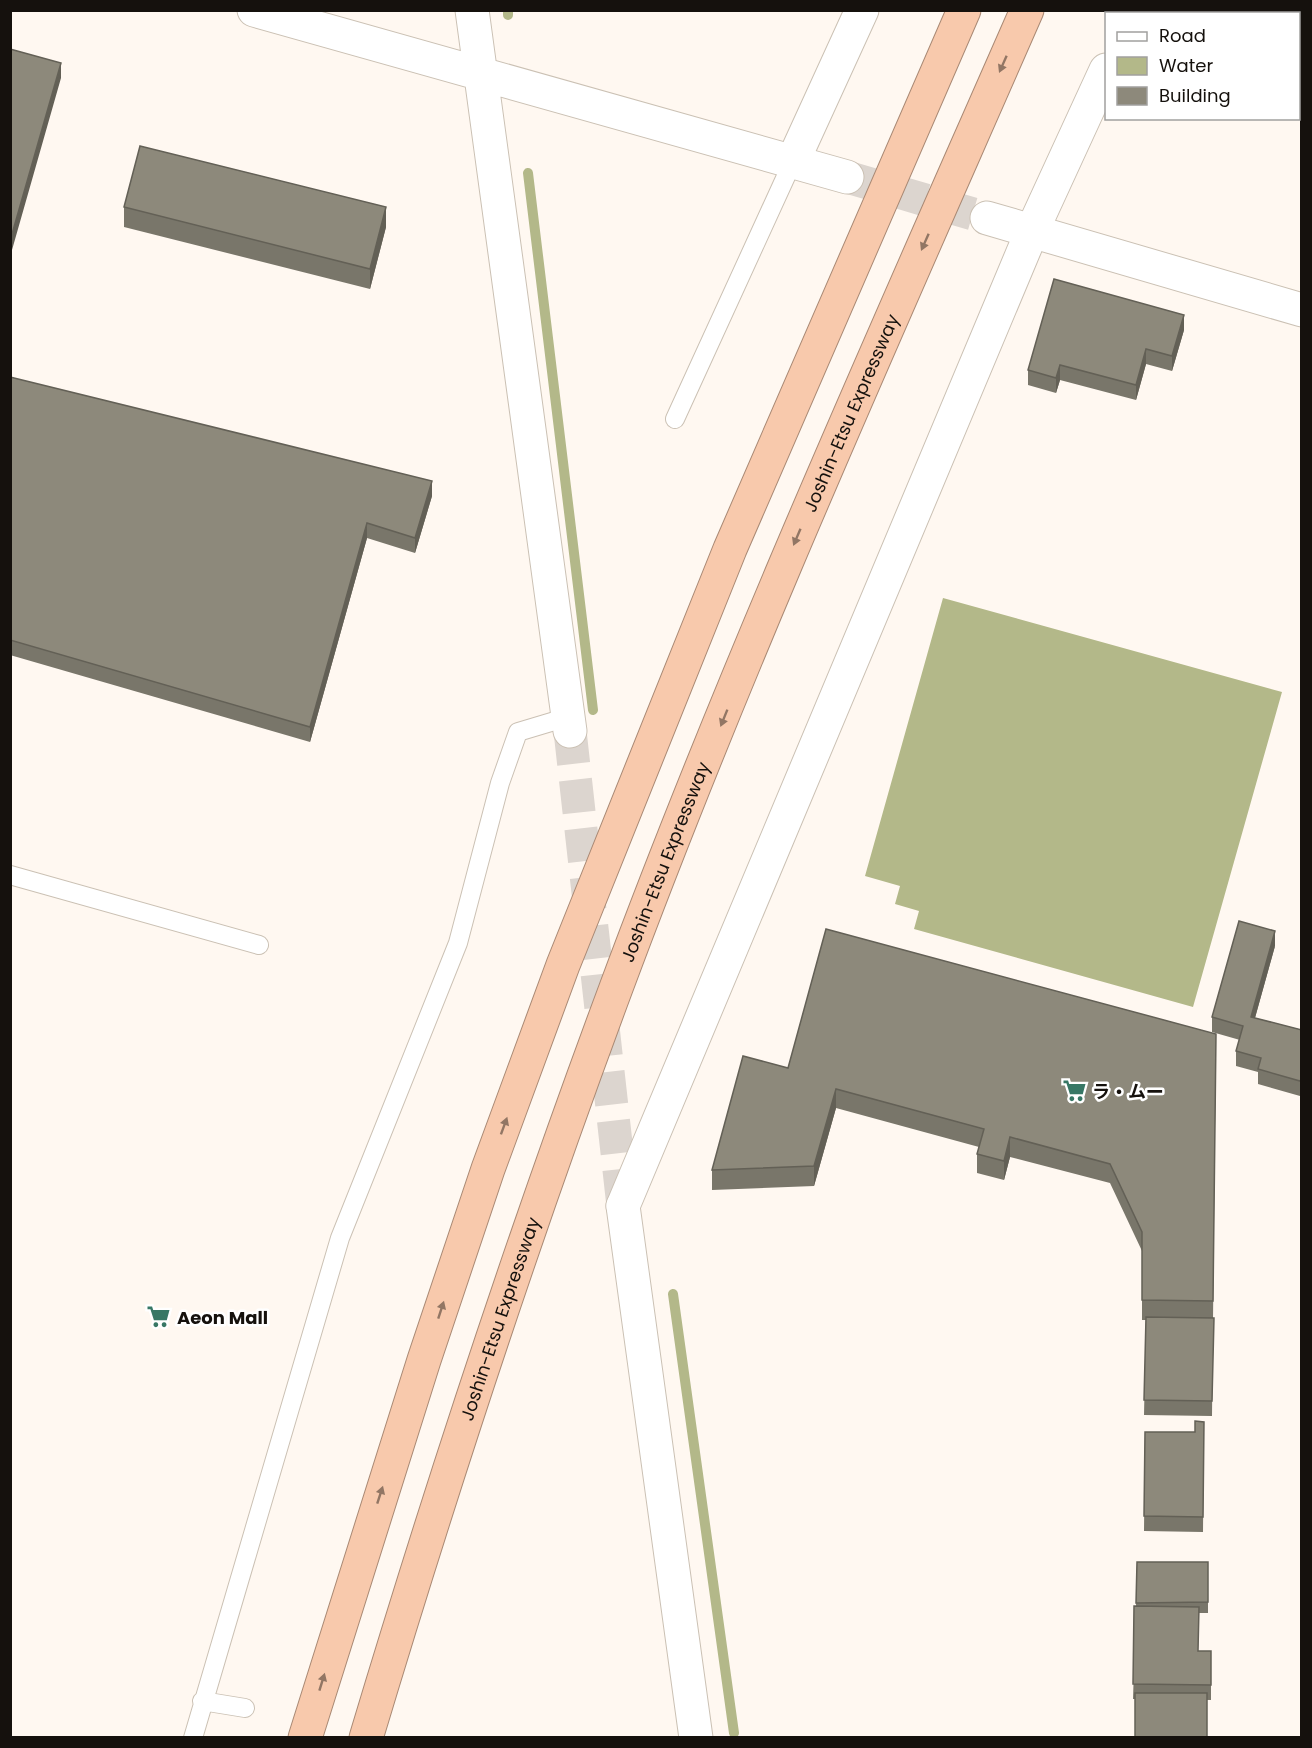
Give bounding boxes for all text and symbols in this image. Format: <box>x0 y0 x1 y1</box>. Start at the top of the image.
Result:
legend <box>1105 12 1300 120</box>
text: Road <box>1159 23 1206 48</box>
text: Water <box>1159 53 1213 78</box>
one-way arrow <box>998 55 1007 73</box>
text: Building <box>1159 83 1231 108</box>
one-way arrow <box>920 234 929 251</box>
street label: Joshin-Etsu Expressway <box>797 310 904 516</box>
one-way arrow <box>793 529 802 546</box>
one-way arrow <box>719 709 729 727</box>
street label: Joshin-Etsu Expressway <box>614 758 715 966</box>
supermarket icon: ラ・ムー <box>1061 1078 1087 1104</box>
place label: ラ・ムー <box>1092 1079 1164 1104</box>
one-way arrow <box>499 1116 509 1134</box>
street label: Joshin-Etsu Expressway <box>454 1214 545 1424</box>
one-way arrow <box>437 1301 446 1319</box>
supermarket icon: Aeon Mall <box>146 1304 172 1330</box>
place label: Aeon Mall <box>177 1305 268 1330</box>
one-way arrow <box>376 1486 386 1504</box>
one-way arrow <box>318 1673 327 1691</box>

